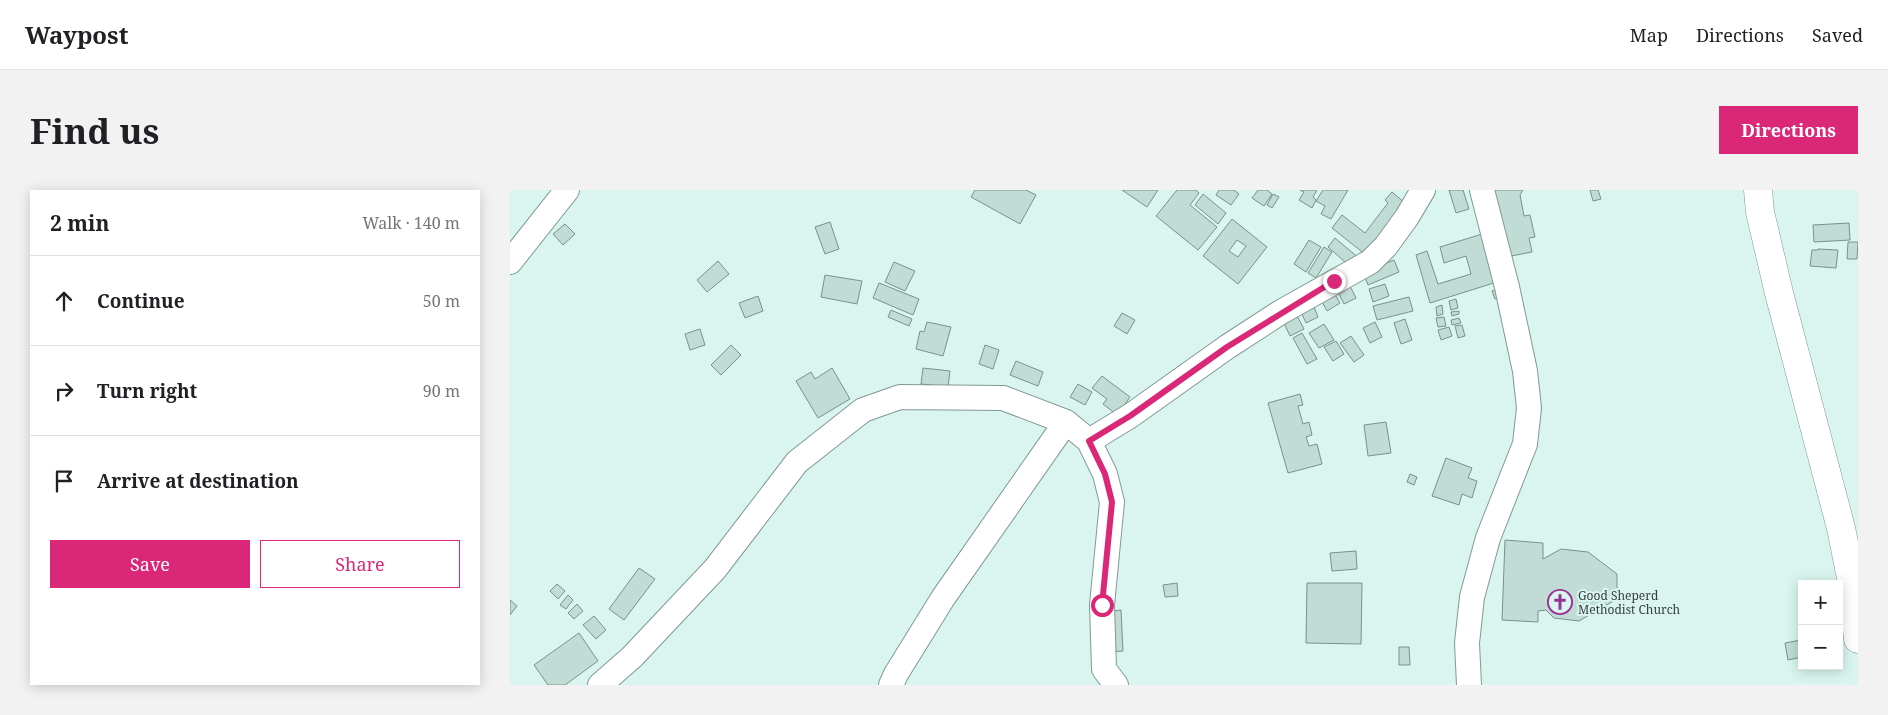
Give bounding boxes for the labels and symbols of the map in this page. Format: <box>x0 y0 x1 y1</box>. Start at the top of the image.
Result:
route end <box>1323 270 1346 293</box>
place label: Good Sheperd Methodist Church <box>1578 587 1681 618</box>
church icon: Good Sheperd Methodist Church <box>1547 589 1573 615</box>
route start <box>1091 594 1114 617</box>

